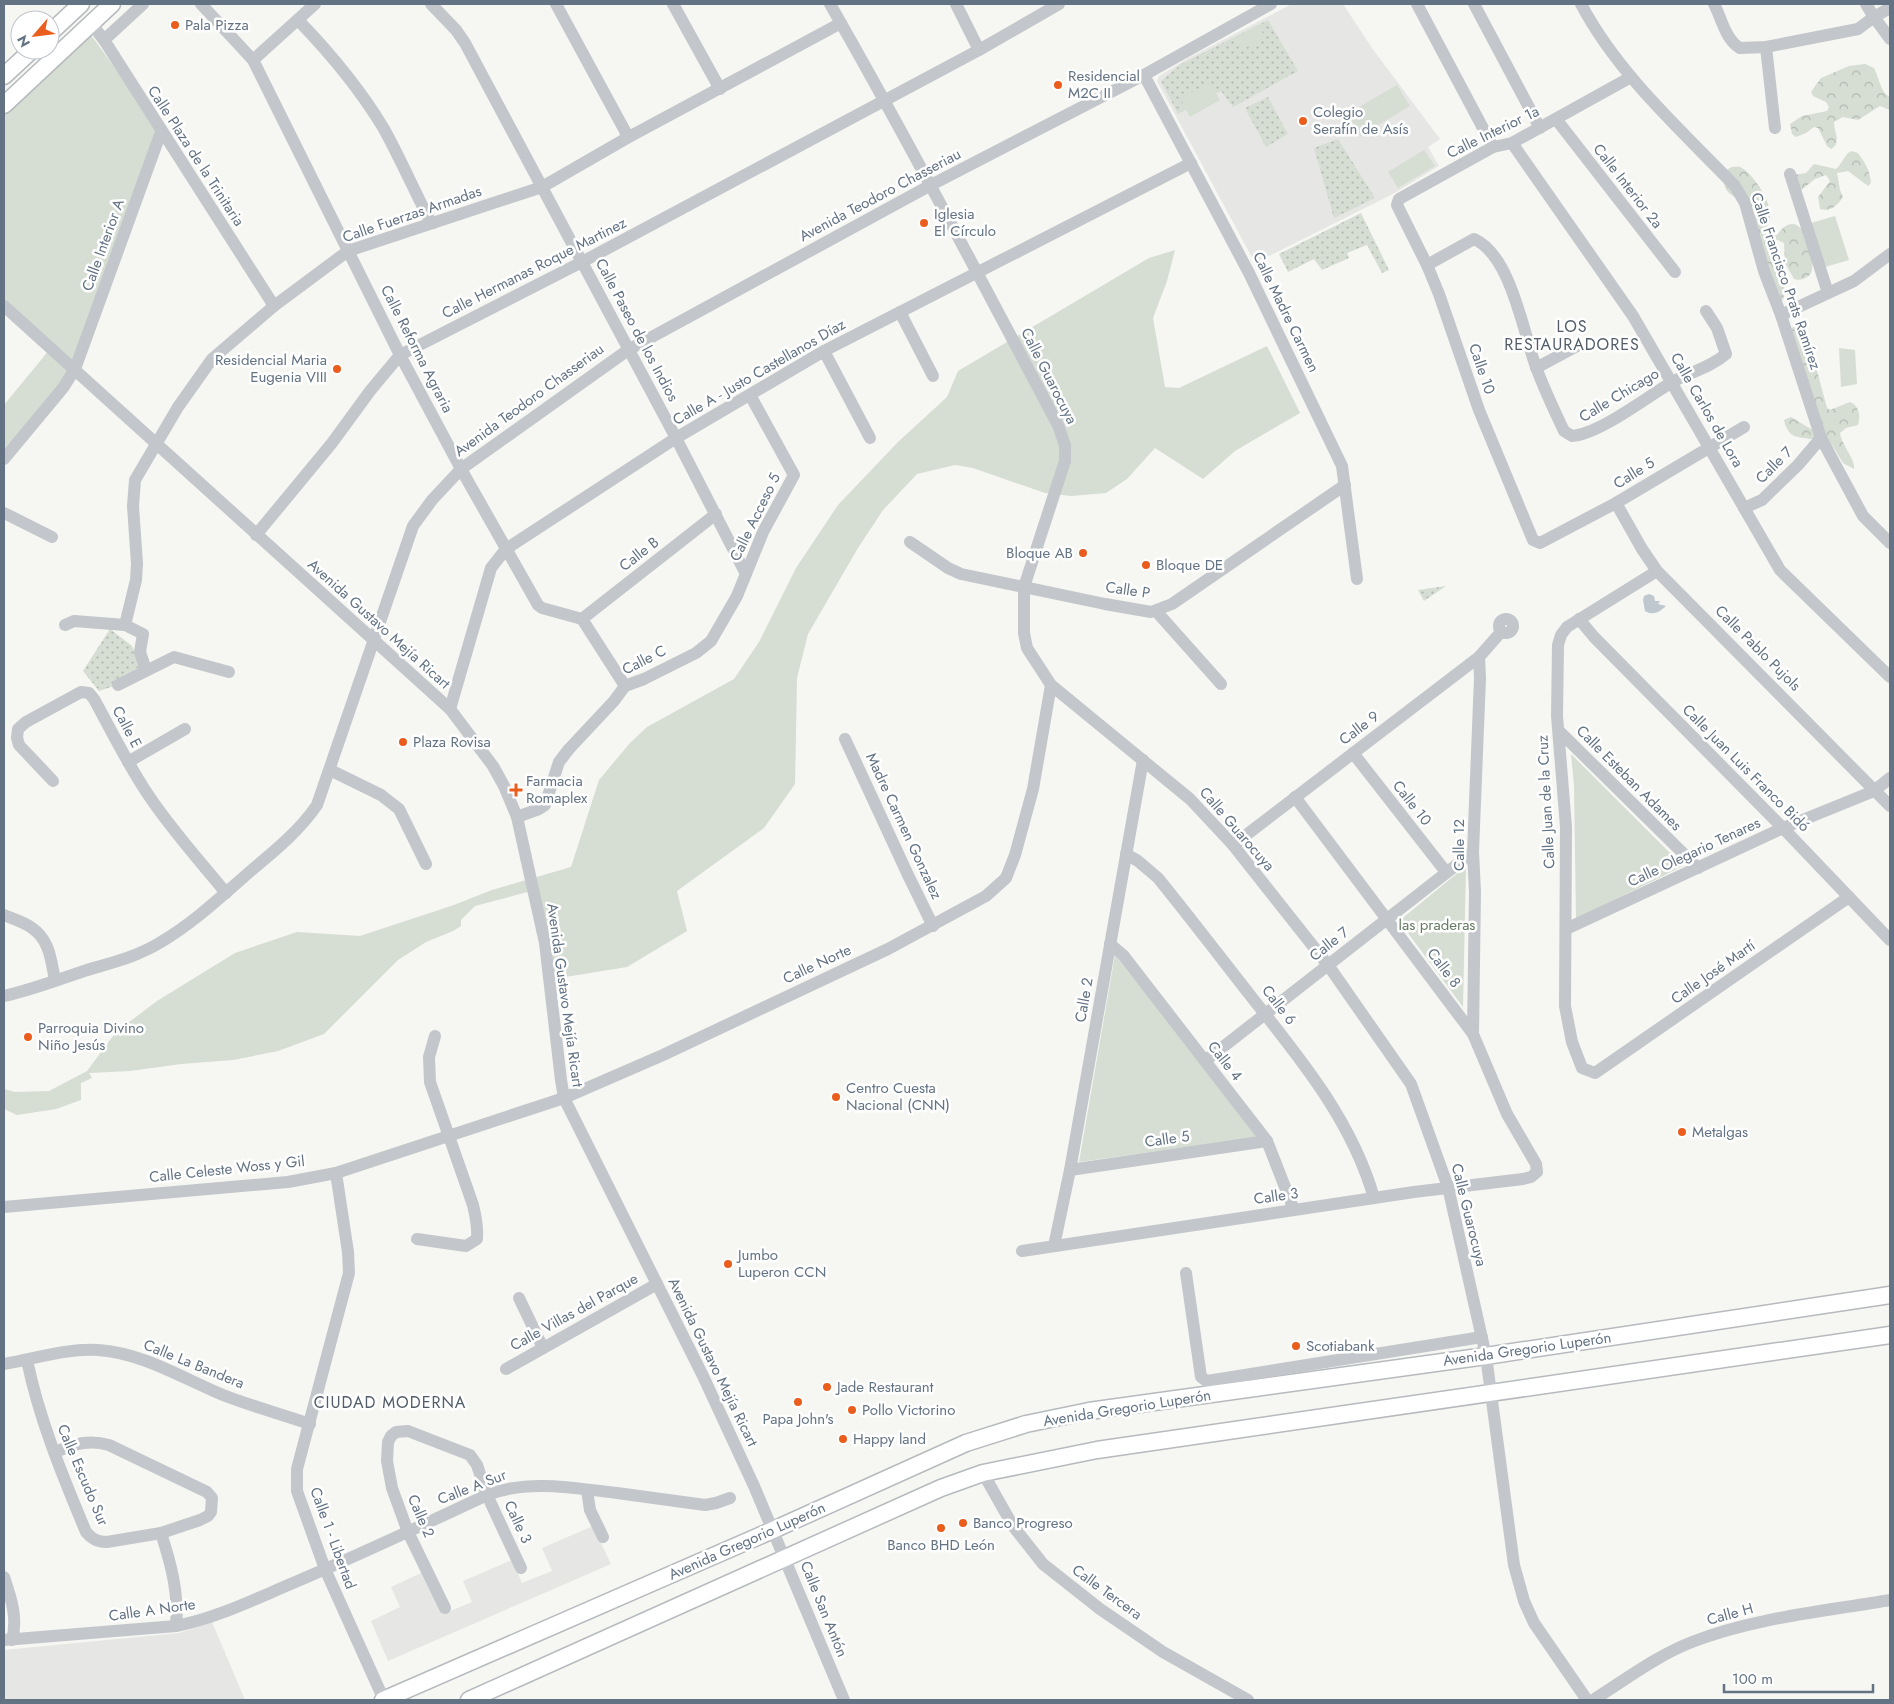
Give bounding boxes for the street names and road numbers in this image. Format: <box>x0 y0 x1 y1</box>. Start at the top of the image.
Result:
street label: Calle Plaza de la Trinitaria <box>142 81 250 231</box>
street label: Calle Interior 1a <box>1443 100 1543 164</box>
street label: Calle Interior 2a <box>1588 139 1668 233</box>
street label: Avenida Teodoro Chasseriau <box>795 143 965 247</box>
street label: Calle Fuerzas Armadas <box>340 180 484 248</box>
street label: Calle Francisco Prats Ramírez <box>1745 189 1827 373</box>
street label: Calle Interior A <box>76 196 130 294</box>
street label: Calle Hermanas Roque Martinez <box>438 212 630 324</box>
street label: Calle Madre Carmen <box>1247 248 1325 376</box>
street label: Calle Paseo de los Indios <box>590 255 684 405</box>
street label: Calle Reforma Agraria <box>375 281 459 417</box>
street label: Calle A - Justo Castellanos Díaz <box>669 313 850 431</box>
street label: Calle Guarocuya <box>1015 324 1083 428</box>
street label: Avenida Teodoro Chasseriau <box>450 338 608 462</box>
street label: Calle 10 <box>1463 341 1501 397</box>
street label: Calle Carlos de Lora <box>1665 348 1749 472</box>
street label: Calle Chicago <box>1575 362 1663 428</box>
street label: Calle 7 <box>1750 441 1798 489</box>
street label: Calle 5 <box>1609 452 1659 494</box>
street label: Calle Acceso 5 <box>724 469 786 565</box>
street label: Calle B <box>614 531 664 577</box>
street label: Avenida Gustavo Mejía Ricart <box>303 554 456 694</box>
street label: Calle P <box>1104 576 1152 604</box>
street label: Calle Pablo Pujols <box>1710 600 1806 696</box>
street label: Calle C <box>618 640 670 680</box>
street label: Calle Juan Luis Franco Bidó <box>1677 699 1815 837</box>
street label: Calle E <box>107 702 147 752</box>
street label: Calle 9 <box>1334 706 1384 750</box>
street label: Calle Esteban Adames <box>1571 720 1687 836</box>
street label: Calle Juan de la Cruz <box>1532 735 1560 869</box>
street label: Madre Carmen Gonzalez <box>860 749 948 903</box>
street label: Calle 10 <box>1387 776 1437 830</box>
street label: Calle Guarocuya <box>1194 782 1280 876</box>
street label: Calle Olegario Tenares <box>1624 812 1764 892</box>
street label: Calle 12 <box>1448 819 1470 871</box>
street label: Avenida Gustavo Mejía Ricart <box>541 902 589 1089</box>
street label: Calle 7 <box>1305 922 1353 966</box>
street label: Calle José Martí <box>1666 934 1761 1009</box>
street label: Calle Norte <box>779 939 855 989</box>
street label: Calle 8 <box>1422 943 1466 993</box>
street label: Calle 2 <box>1069 976 1099 1024</box>
street label: Calle 6 <box>1256 980 1302 1030</box>
street label: Calle 4 <box>1202 1036 1248 1086</box>
street label: Calle 5 <box>1143 1125 1191 1153</box>
street label: Calle Celeste Woss y Gil <box>148 1150 306 1188</box>
street label: Calle Guarocuya <box>1446 1161 1492 1269</box>
street label: Calle 3 <box>1252 1182 1300 1210</box>
street label: Calle Villas del Parque <box>506 1267 642 1356</box>
street label: Avenida Gustavo Mejía Ricart <box>662 1274 764 1450</box>
street label: Avenida Gregorio Luperón <box>1441 1326 1613 1372</box>
street label: Calle La Bandera <box>140 1334 248 1394</box>
street label: Avenida Gregorio Luperón <box>1042 1384 1212 1432</box>
street label: Calle Escudo Sur <box>52 1421 115 1530</box>
street label: Calle A Sur <box>434 1463 510 1510</box>
street label: Calle 1 - Libertad <box>304 1484 362 1592</box>
street label: Calle 2 <box>402 1491 440 1541</box>
street label: Avenida Gregorio Luperón <box>665 1496 829 1586</box>
street label: Calle 3 <box>499 1497 537 1547</box>
street label: Calle San Antón <box>795 1558 853 1660</box>
street label: Calle Tercera <box>1067 1559 1147 1625</box>
street label: Calle A Norte <box>107 1593 197 1627</box>
street label: Calle H <box>1704 1597 1756 1631</box>

